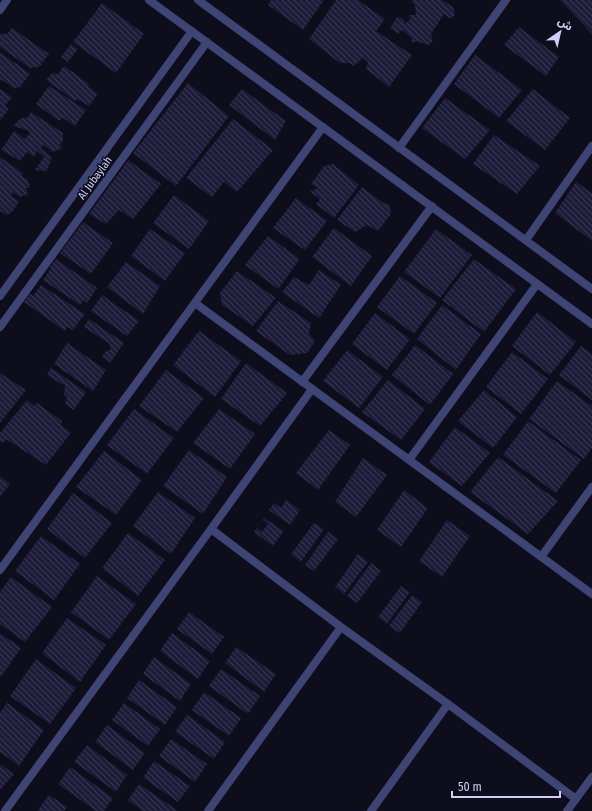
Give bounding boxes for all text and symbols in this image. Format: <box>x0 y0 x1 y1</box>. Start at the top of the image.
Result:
north arrow <box>540 12 580 52</box>
text: ش <box>555 15 575 34</box>
street label: Al Jubaylah <box>75 154 115 202</box>
scale bar <box>452 773 560 799</box>
text: 50 m <box>458 780 482 794</box>

